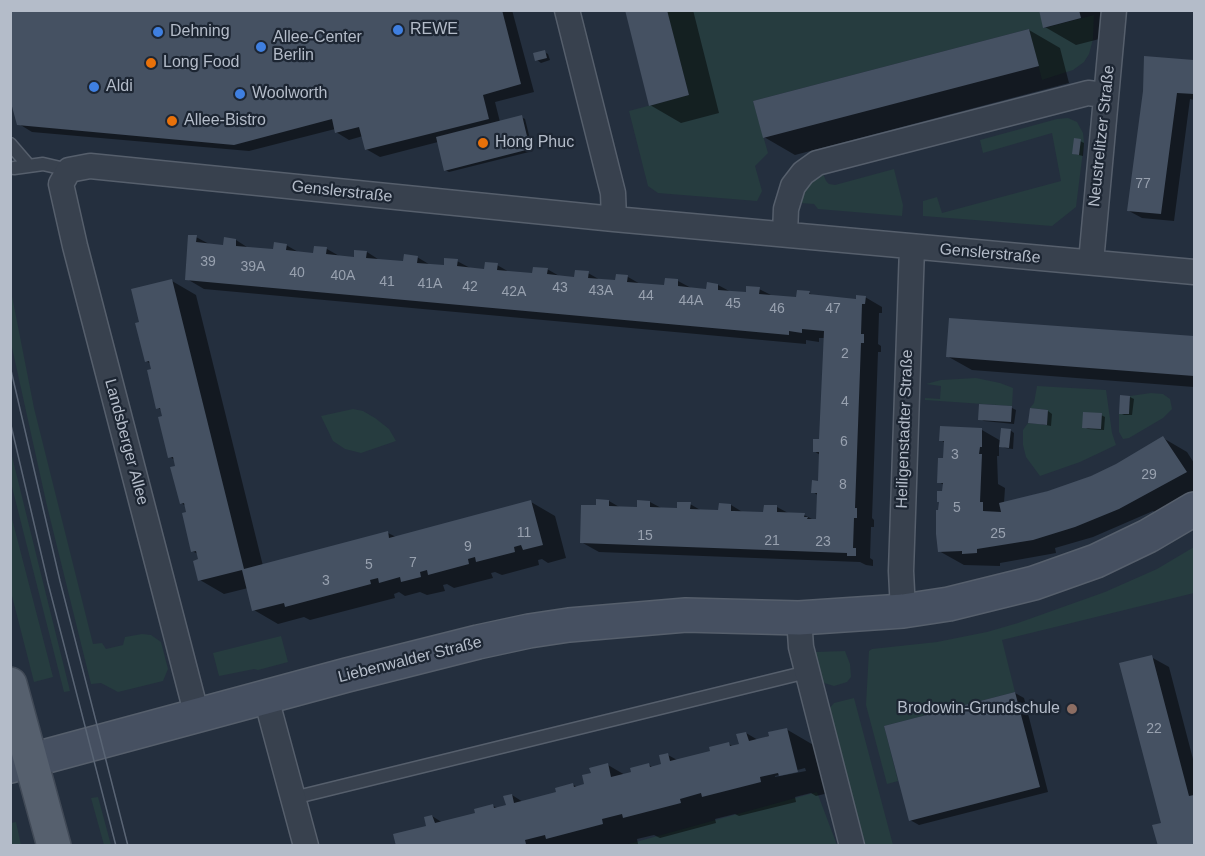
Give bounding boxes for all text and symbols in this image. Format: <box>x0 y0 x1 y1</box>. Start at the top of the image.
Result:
place label: REWE <box>410 20 458 40</box>
place label: Dehning <box>170 22 230 42</box>
marker: REWE <box>391 23 405 37</box>
marker: Dehning <box>151 25 165 39</box>
place label: Allee-Center Berlin <box>273 28 362 66</box>
marker: Allee-Center Berlin <box>254 40 268 54</box>
place label: Long Food <box>163 53 240 73</box>
marker: Long Food <box>144 56 158 70</box>
street label: Neustrelitzer Straße <box>1085 64 1119 208</box>
place label: Aldi <box>106 77 133 97</box>
marker: Aldi <box>87 80 101 94</box>
place label: Woolworth <box>252 84 327 104</box>
marker: Woolworth <box>233 87 247 101</box>
place label: Allee-Bistro <box>184 111 266 131</box>
marker: Allee-Bistro <box>165 114 179 128</box>
place label: Hong Phuc <box>495 133 574 153</box>
marker: Hong Phuc <box>476 136 490 150</box>
house number: 77 <box>1135 176 1151 192</box>
street label: Genslerstraße <box>291 177 393 207</box>
street label: Genslerstraße <box>939 240 1041 268</box>
house number: 39 <box>200 254 216 270</box>
house number: 39A <box>241 259 265 275</box>
house number: 40 <box>289 265 305 281</box>
house number: 40A <box>331 268 355 284</box>
house number: 41 <box>379 274 395 290</box>
house number: 41A <box>418 276 442 292</box>
house number: 42 <box>462 279 478 295</box>
house number: 43 <box>552 280 568 296</box>
house number: 43A <box>589 283 613 299</box>
house number: 42A <box>502 284 526 300</box>
house number: 44 <box>638 288 654 304</box>
house number: 44A <box>679 293 703 309</box>
house number: 45 <box>725 296 741 312</box>
house number: 46 <box>769 301 785 317</box>
house number: 47 <box>825 301 841 317</box>
house number: 2 <box>841 346 849 362</box>
street label: Heiligenstadter Straße <box>893 349 917 509</box>
street label: Landsberger Allee <box>100 377 152 507</box>
house number: 4 <box>841 394 849 410</box>
house number: 6 <box>840 434 848 450</box>
house number: 3 <box>951 447 959 463</box>
house number: 29 <box>1141 467 1157 483</box>
house number: 8 <box>839 477 847 493</box>
house number: 5 <box>953 500 961 516</box>
house number: 11 <box>517 525 531 541</box>
house number: 25 <box>990 526 1006 542</box>
house number: 15 <box>637 528 653 544</box>
house number: 21 <box>764 533 780 549</box>
house number: 23 <box>815 534 831 550</box>
house number: 9 <box>464 539 472 555</box>
house number: 7 <box>409 555 417 571</box>
house number: 5 <box>365 557 373 573</box>
house number: 3 <box>322 573 330 589</box>
street label: Liebenwalder Straße <box>336 633 484 687</box>
place label: Brodowin-Grundschule <box>897 699 1060 719</box>
marker: Brodowin-Grundschule <box>1065 702 1079 716</box>
house number: 22 <box>1146 721 1162 737</box>

